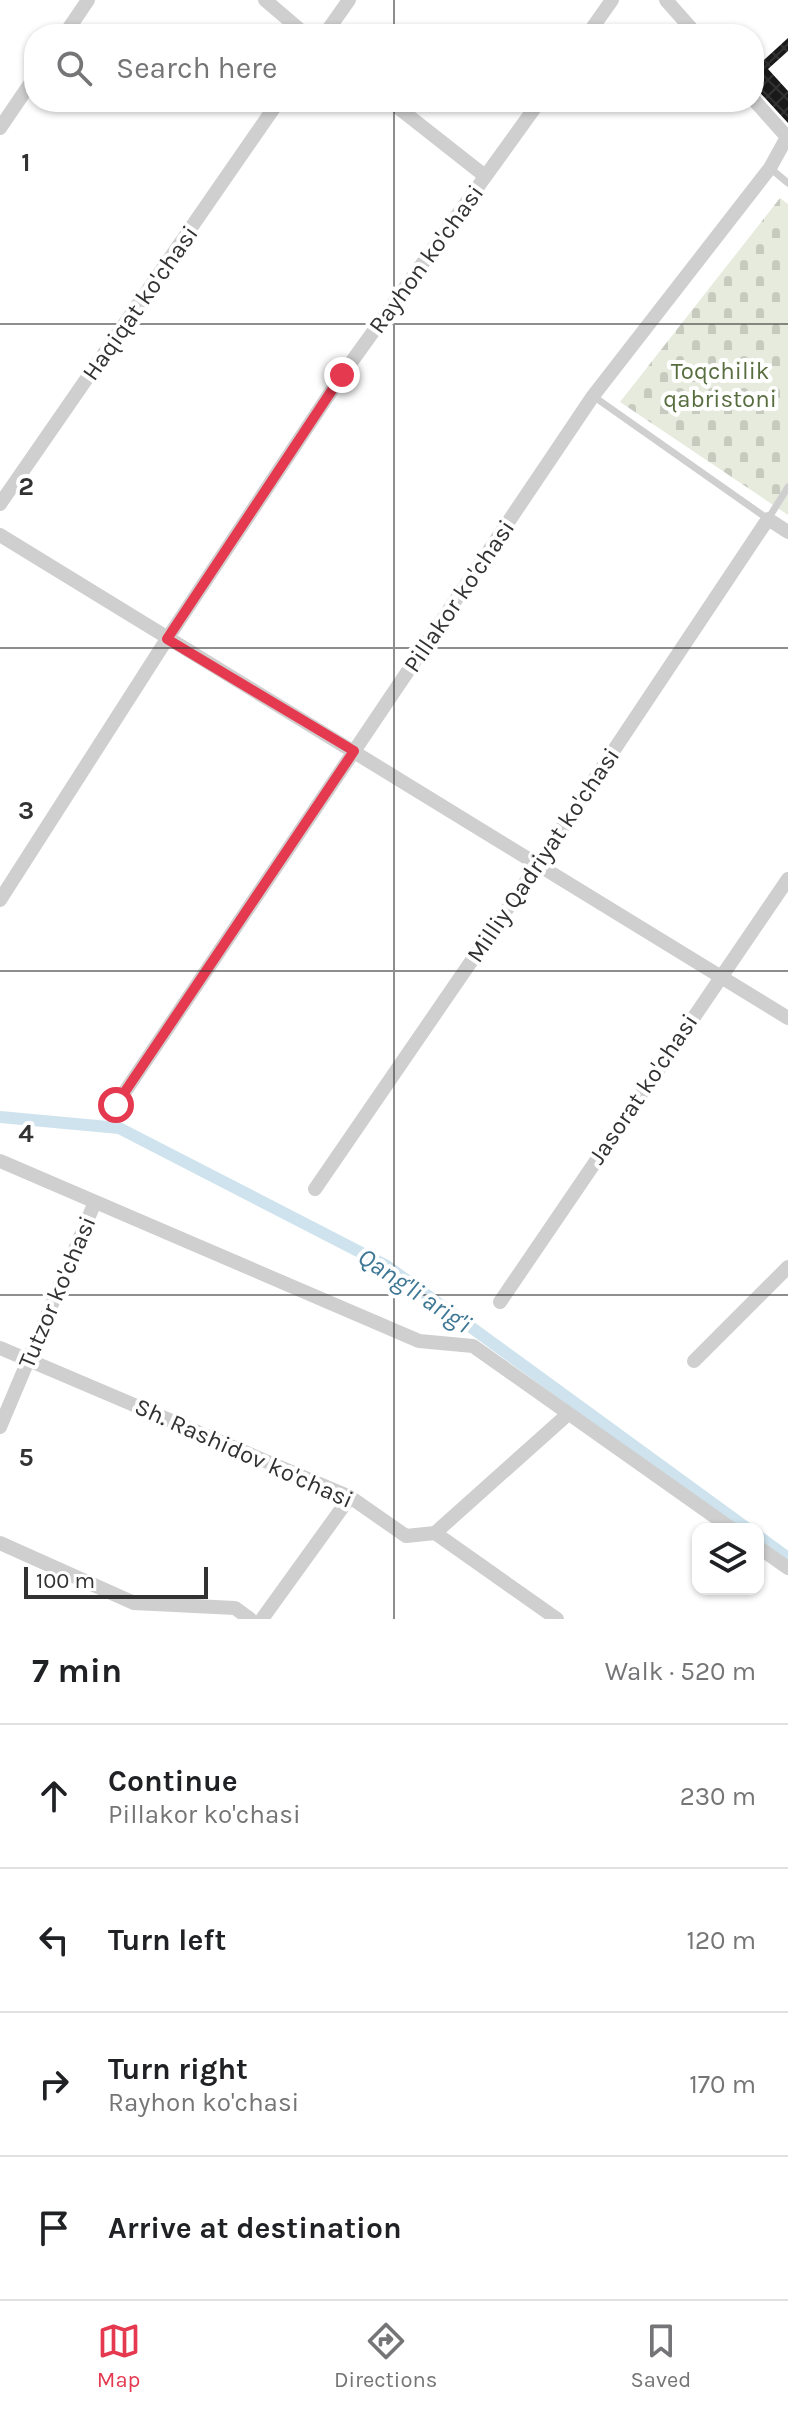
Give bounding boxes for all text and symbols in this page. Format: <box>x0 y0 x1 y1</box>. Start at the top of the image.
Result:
search box <box>24 24 764 112</box>
icon: search <box>52 46 96 90</box>
text: Search here <box>116 50 277 86</box>
text: 1 <box>21 147 31 178</box>
street label: Rayhon ko'chasi <box>363 179 489 339</box>
street label: Haqiqat ko'chasi <box>76 220 204 386</box>
route end <box>324 357 360 393</box>
park label: Toqchilik qabristoni <box>663 357 777 413</box>
text: 2 <box>18 471 34 502</box>
street label: Pillakor ko'chasi <box>398 514 520 678</box>
street label: Milliy Qadriyat ko'chasi <box>461 742 625 968</box>
text: 3 <box>18 795 34 826</box>
street label: Jasorat ko'chasi <box>582 1009 704 1169</box>
route start <box>98 1087 134 1123</box>
text: 4 <box>18 1118 34 1149</box>
street label: Tutzor ko'chasi <box>12 1212 102 1372</box>
water label: Qang'li arig'i <box>352 1241 477 1340</box>
street label: Sh. Rashidov ko'chasi <box>131 1392 357 1514</box>
text: 5 <box>18 1442 34 1473</box>
map controls <box>692 1523 764 1595</box>
button: layers <box>692 1523 764 1595</box>
scale bar <box>24 1563 208 1599</box>
text: 100 m <box>36 1568 95 1594</box>
text: 7 min <box>32 1651 122 1691</box>
text: Walk · 520 m <box>605 1656 756 1687</box>
text: Continue <box>108 1763 238 1799</box>
icon: ahead <box>32 1774 76 1818</box>
text: 230 m <box>680 1781 756 1812</box>
text: Pillakor ko'chasi <box>108 1799 301 1830</box>
icon: left <box>32 1918 76 1962</box>
text: Turn left <box>108 1922 226 1958</box>
text: 120 m <box>686 1925 756 1956</box>
text: Turn right <box>108 2051 248 2087</box>
icon: right <box>32 2062 76 2106</box>
text: 170 m <box>689 2069 756 2100</box>
text: Rayhon ko'chasi <box>108 2087 299 2118</box>
icon: arrive <box>32 2206 76 2250</box>
text: Arrive at destination <box>108 2210 402 2246</box>
tab: Map <box>97 2319 141 2393</box>
tab: Directions <box>334 2319 437 2393</box>
tab: Saved <box>631 2319 691 2393</box>

